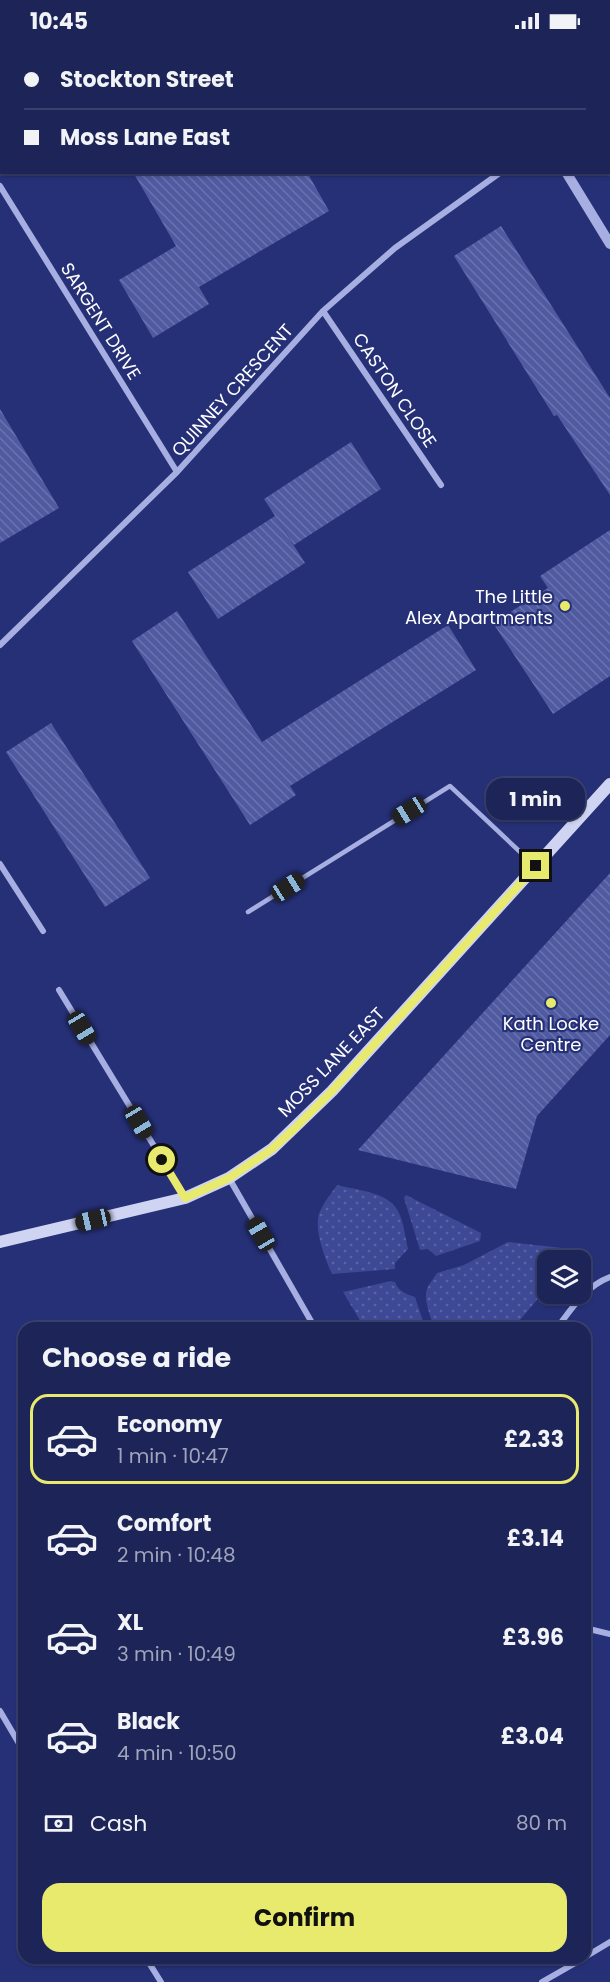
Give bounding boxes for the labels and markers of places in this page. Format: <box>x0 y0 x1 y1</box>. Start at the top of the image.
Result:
place label: The Little Alex Apartments <box>405 584 553 630</box>
marker: The Little Alex Apartments <box>558 599 572 613</box>
marker: Kath Locke Centre <box>544 996 558 1010</box>
place label: Kath Locke Centre <box>503 1011 599 1057</box>

